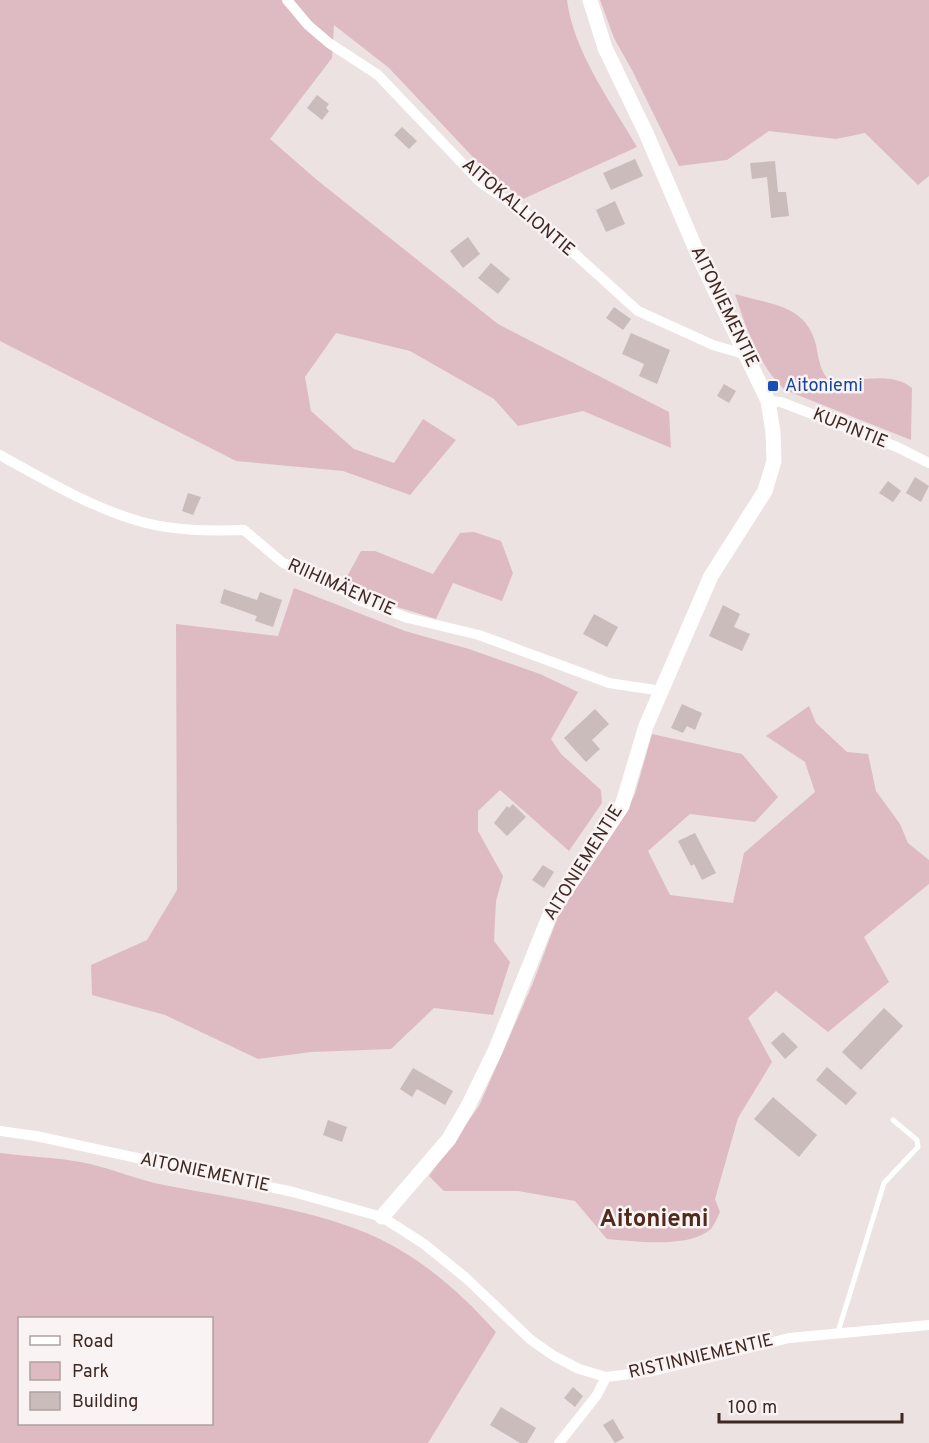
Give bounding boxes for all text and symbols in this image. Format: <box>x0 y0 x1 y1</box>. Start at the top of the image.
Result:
street label: AITOKALLIONTIE <box>457 154 579 262</box>
street label: AITONIEMENTIE <box>685 243 763 371</box>
place label: Aitoniemi <box>785 375 863 398</box>
marker: Aitoniemi <box>766 379 780 393</box>
street label: KUPINTIE <box>809 404 891 454</box>
street label: RIIHIMÄENTIE <box>284 552 399 622</box>
street label: AITONIEMENTIE <box>539 801 629 925</box>
street label: AITONIEMENTIE <box>138 1148 272 1198</box>
district label: Aitoniemi <box>600 1205 708 1235</box>
legend <box>18 1317 213 1425</box>
street label: RISTINNIEMENTIE <box>626 1329 776 1385</box>
text: Road <box>72 1331 114 1354</box>
text: Park <box>72 1361 109 1384</box>
scale bar <box>719 1386 902 1424</box>
text: Building <box>72 1391 138 1414</box>
text: 100 m <box>728 1397 777 1420</box>

